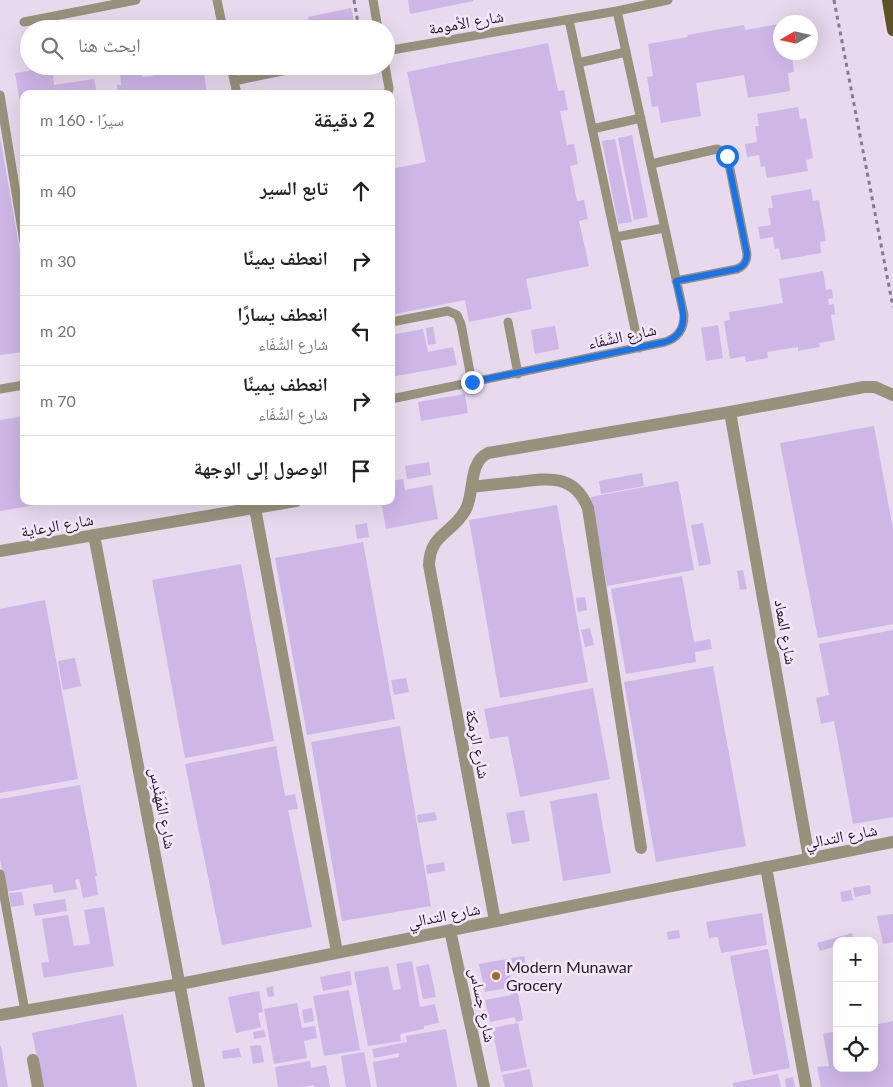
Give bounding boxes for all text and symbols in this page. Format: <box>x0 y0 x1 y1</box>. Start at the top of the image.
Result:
street label: شارع الأمومة <box>427 6 505 39</box>
north arrow <box>773 15 818 60</box>
search box <box>20 20 395 75</box>
text: ابحث هنا <box>78 33 141 56</box>
icon: search <box>38 34 66 62</box>
text: 2 دقيقة <box>314 106 375 131</box>
text: سيرًا · 160 m <box>40 110 124 129</box>
route start <box>716 145 739 168</box>
text: تابع السير <box>260 176 328 199</box>
icon: ahead <box>347 177 375 205</box>
text: 40 m <box>40 181 76 200</box>
text: انعطف يمينًا <box>243 246 328 269</box>
icon: right <box>347 247 375 275</box>
text: 30 m <box>40 251 76 270</box>
text: انعطف يسارًا <box>237 302 328 325</box>
icon: left <box>347 317 375 345</box>
street label: شارع الشِّفَاء <box>586 319 658 354</box>
text: 20 m <box>40 321 76 340</box>
text: شارع الشِّفَاء <box>258 334 328 353</box>
route end <box>461 371 484 394</box>
text: انعطف يمينًا <box>243 372 328 395</box>
icon: right <box>347 387 375 415</box>
text: 70 m <box>40 391 76 410</box>
text: شارع الشِّفَاء <box>258 404 328 423</box>
text: الوصول إلى الوجهة <box>194 456 328 479</box>
icon: arrive <box>347 457 375 485</box>
street label: شارع الرعاية <box>19 509 95 542</box>
street label: شارع المعاد <box>769 598 802 666</box>
street label: شارع الرمكة <box>461 708 495 780</box>
street label: شارع المُهَنْدِس <box>144 765 181 851</box>
street label: شارع التدالي <box>803 819 879 856</box>
street label: شارع التدالي <box>406 898 482 935</box>
map controls <box>833 937 878 1072</box>
button: + <box>833 937 878 982</box>
place label: Modern Munawar Grocery <box>506 957 633 994</box>
street label: شارع جساس <box>464 966 501 1044</box>
marker: Modern Munawar Grocery <box>490 970 502 982</box>
button: − <box>833 982 878 1027</box>
button: locate <box>833 1027 878 1072</box>

